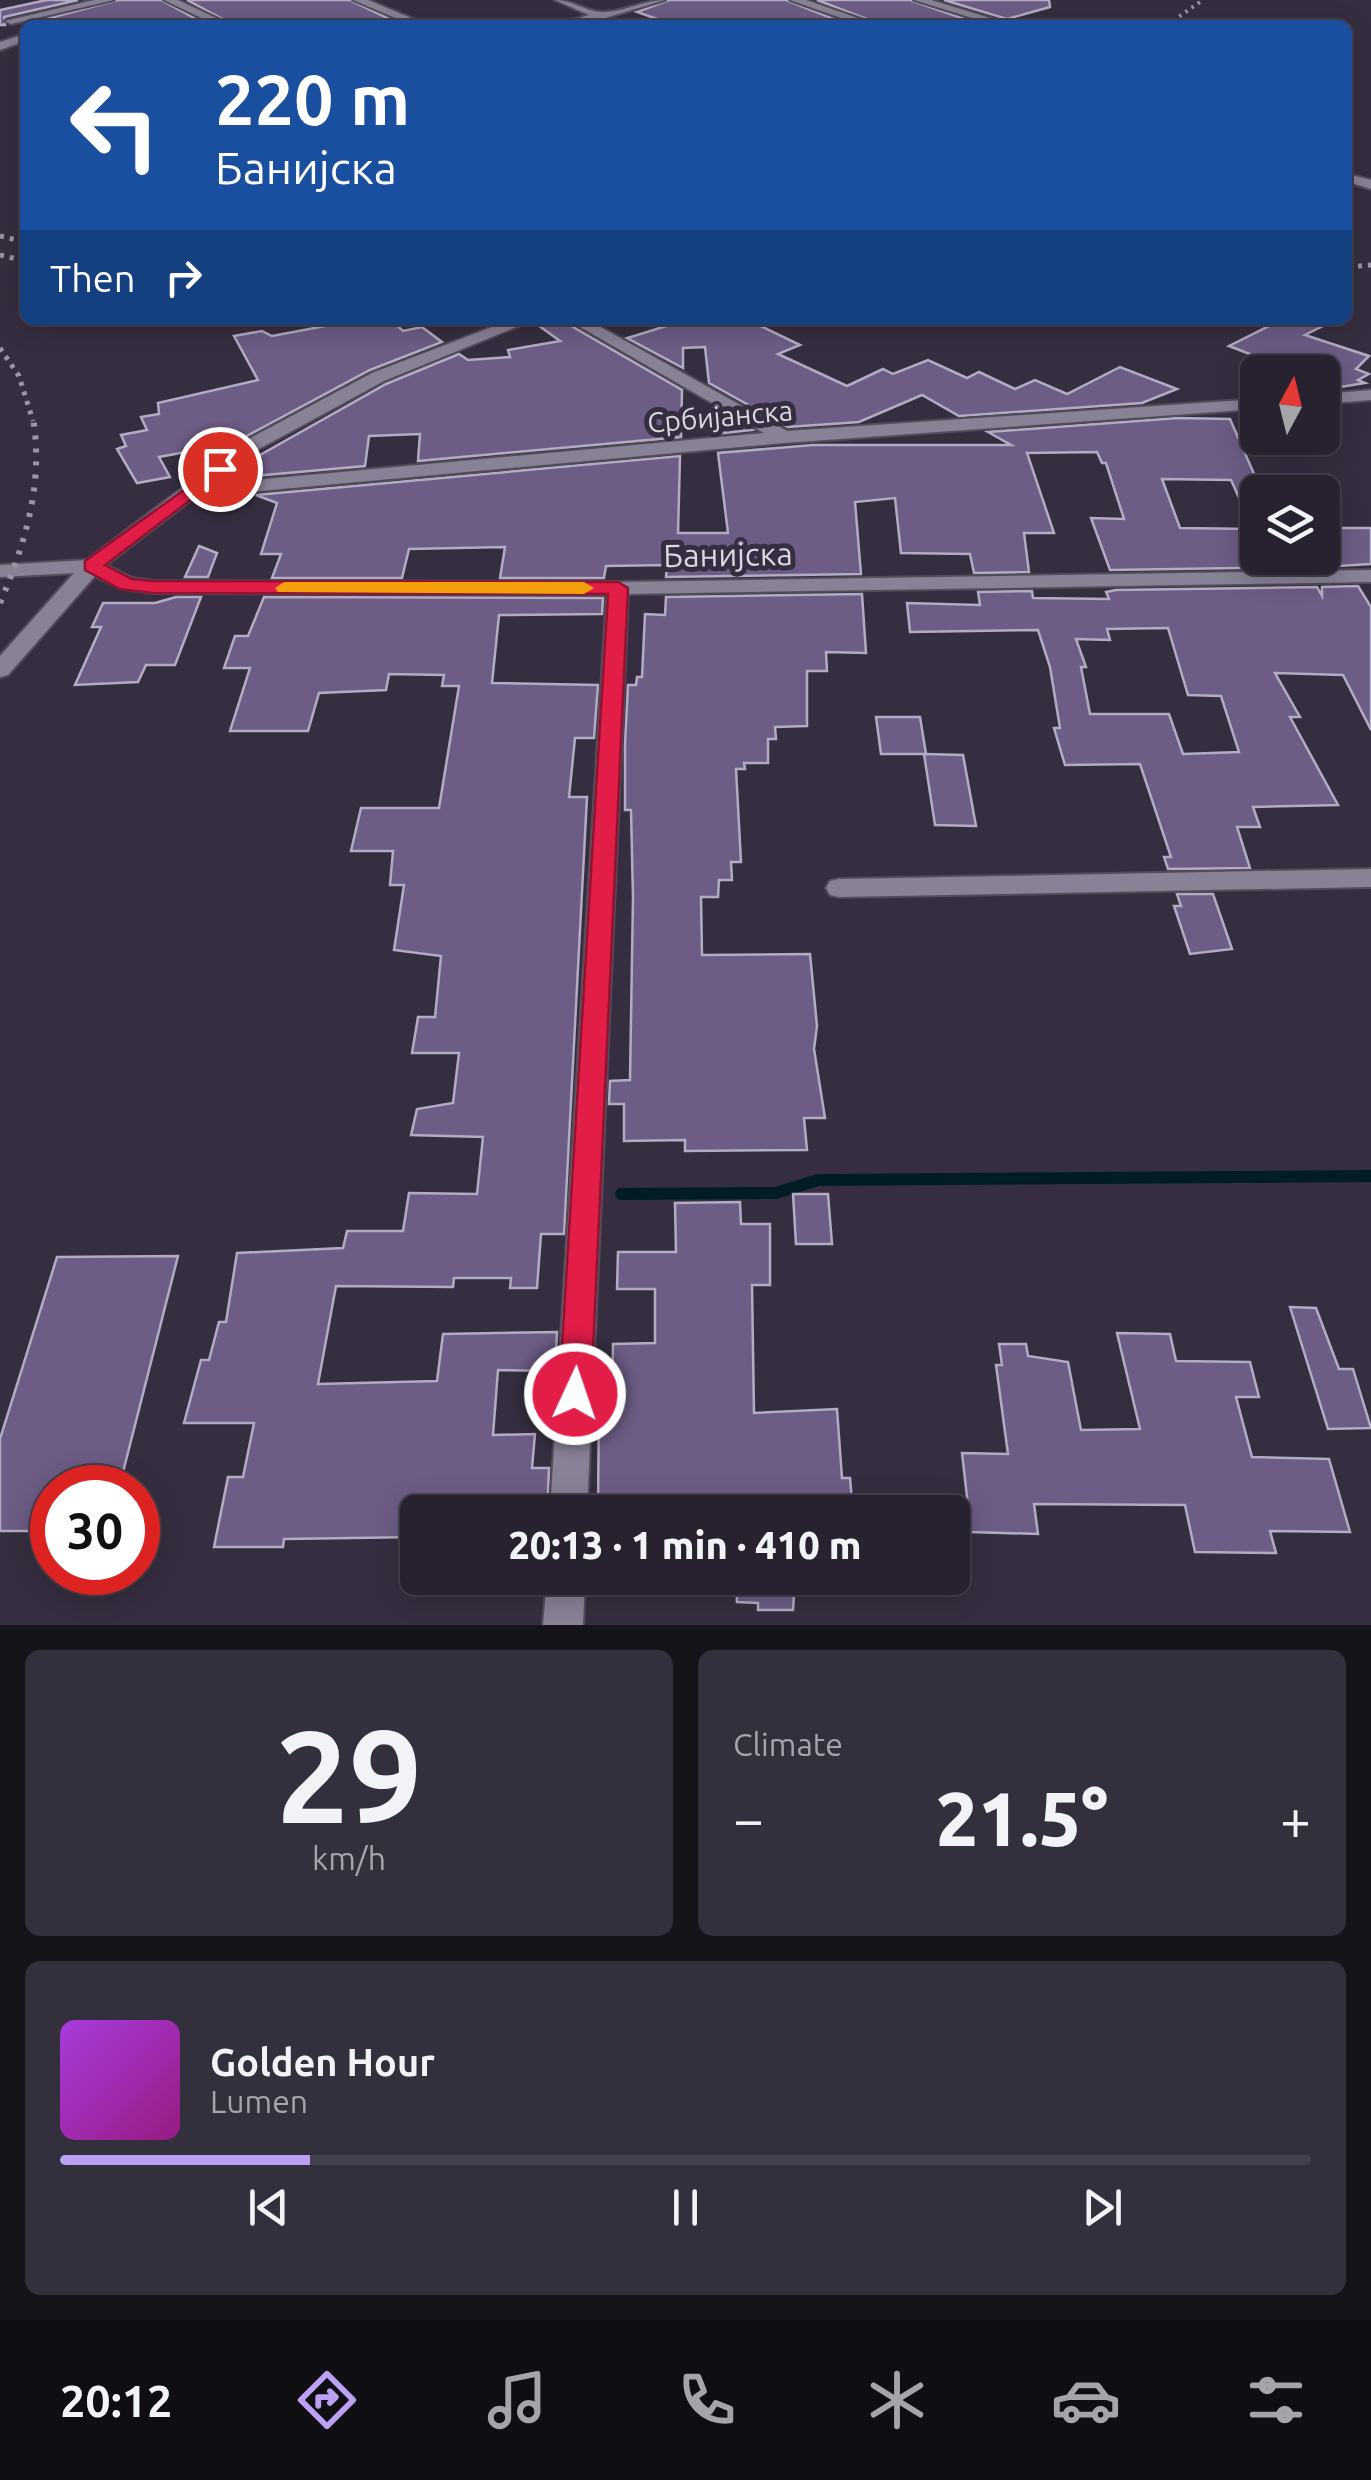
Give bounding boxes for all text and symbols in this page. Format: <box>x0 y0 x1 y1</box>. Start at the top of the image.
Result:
icon: left <box>50 60 180 190</box>
text: 220 m <box>215 60 410 138</box>
text: Банијска <box>215 142 397 193</box>
icon: right <box>156 250 211 305</box>
text: Then <box>50 257 136 299</box>
north arrow <box>1240 355 1340 455</box>
map controls <box>1240 355 1340 575</box>
street label: Србијанска <box>646 394 794 438</box>
pin <box>178 427 263 512</box>
icon: arrive <box>193 442 248 497</box>
button: layers <box>1240 475 1340 575</box>
street label: Банијска <box>663 535 793 573</box>
position arrow <box>523 1342 627 1446</box>
speed limit sign: 30 <box>30 1465 160 1595</box>
text: 20:13 · 1 min · 410 m <box>508 1524 862 1566</box>
text: 29 <box>276 1702 422 1848</box>
text: Climate <box>733 1726 843 1762</box>
text: 21.5° <box>936 1776 1108 1860</box>
text: − <box>733 1788 764 1849</box>
text: + <box>1280 1788 1311 1849</box>
text: km/h <box>312 1840 386 1876</box>
text: Golden Hour <box>210 2041 435 2083</box>
text: Lumen <box>210 2083 308 2119</box>
icon: previous <box>241 2180 296 2235</box>
icon: pause <box>658 2180 713 2235</box>
icon: next <box>1075 2180 1130 2235</box>
icon: directions <box>292 2365 362 2435</box>
icon: music <box>482 2365 552 2435</box>
icon: phone <box>672 2365 742 2435</box>
icon: climate <box>862 2365 932 2435</box>
icon: car <box>1051 2365 1121 2435</box>
icon: filters <box>1241 2365 1311 2435</box>
text: 20:12 <box>60 2375 172 2426</box>

